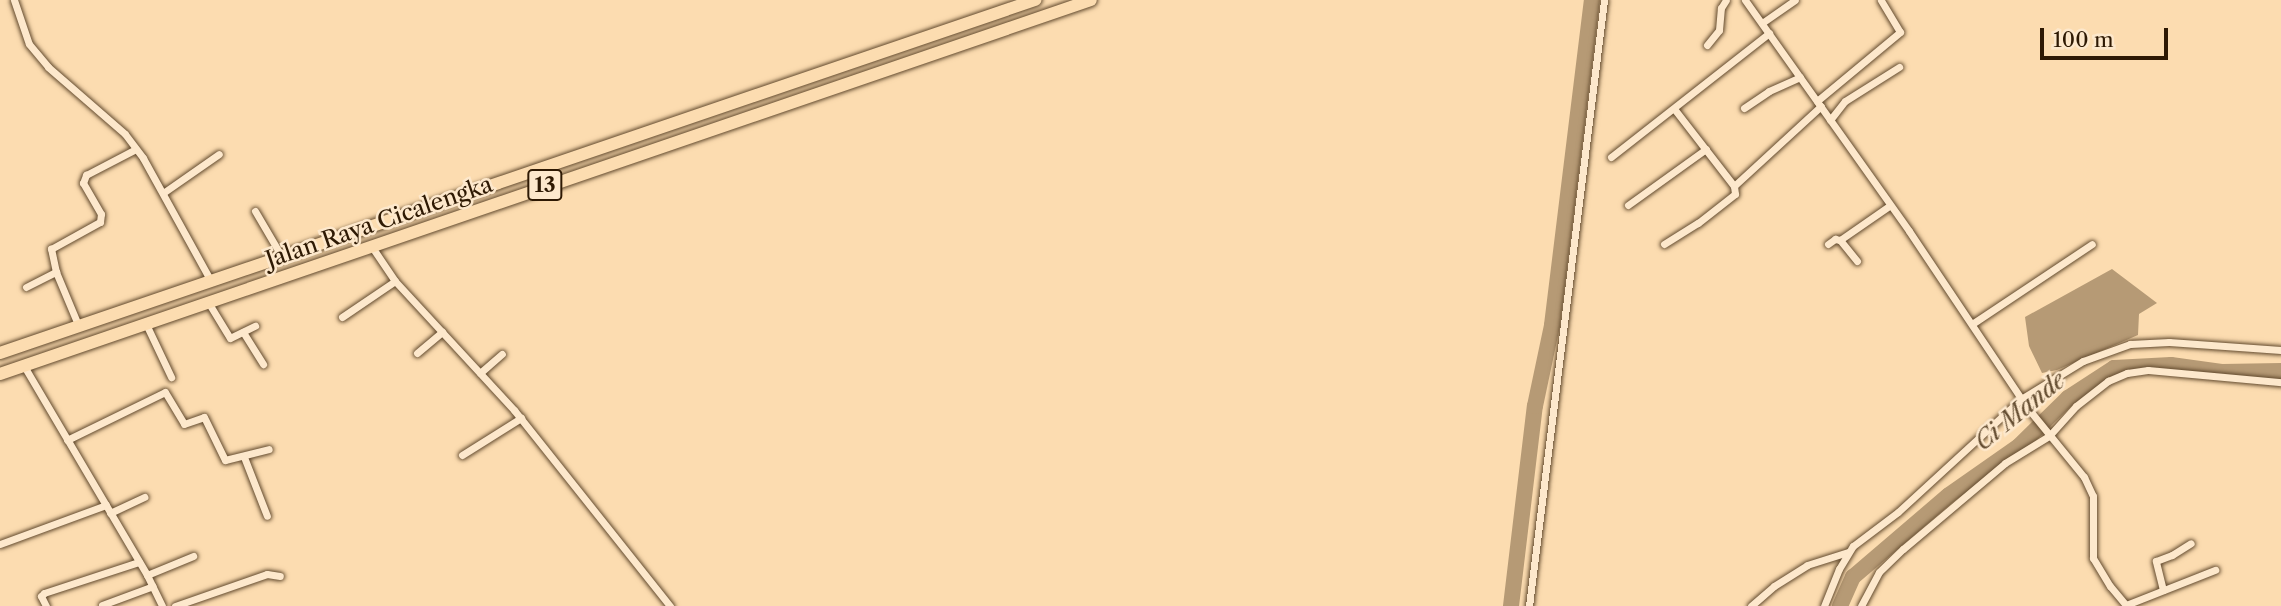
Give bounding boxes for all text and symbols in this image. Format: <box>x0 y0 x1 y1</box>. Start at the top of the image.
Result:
scale bar <box>2043 14 2171 58</box>
text: 100 m <box>2053 27 2114 52</box>
road number: 13 <box>526 168 564 202</box>
street label: Jalan Raya Cicalengka <box>262 170 496 274</box>
water label: Ci Mande <box>1969 366 2071 456</box>

